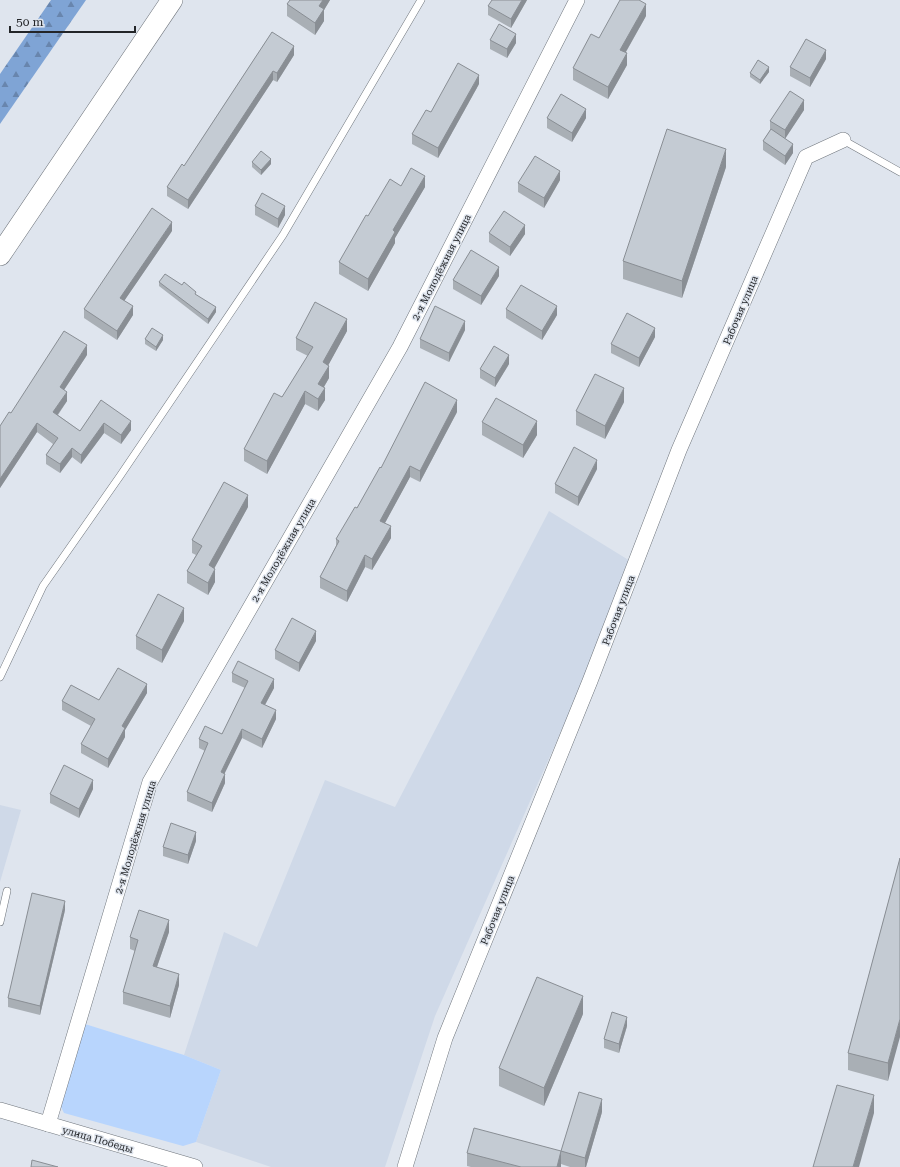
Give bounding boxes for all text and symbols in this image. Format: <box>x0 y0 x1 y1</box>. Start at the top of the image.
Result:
scale bar <box>10 8 135 34</box>
text: 50 m <box>16 15 43 29</box>
street label: 2-я Молодёжная улица <box>410 212 473 322</box>
street label: Рабочая улица <box>721 273 760 346</box>
street label: 2-я Молодёжная улица <box>249 496 318 604</box>
street label: Рабочая улица <box>600 573 637 647</box>
street label: 2-я Молодёжная улица <box>113 779 158 895</box>
street label: Рабочая улица <box>479 873 517 947</box>
street label: улица Победы <box>61 1124 135 1155</box>

